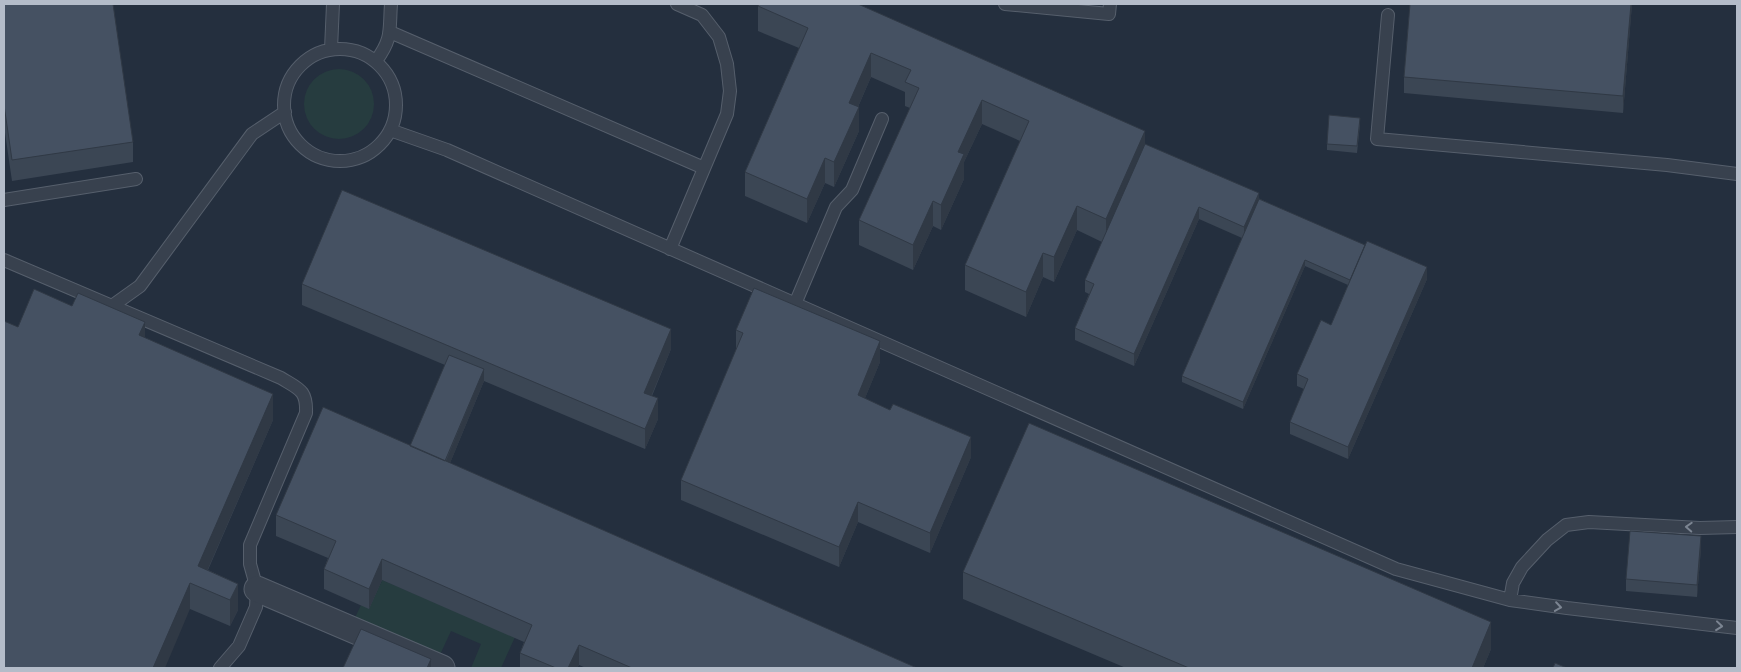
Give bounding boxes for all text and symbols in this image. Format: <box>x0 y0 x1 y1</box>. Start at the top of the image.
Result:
one-way arrow <box>1684 522 1692 533</box>
one-way arrow <box>1554 601 1562 612</box>
one-way arrow <box>1716 620 1724 631</box>

